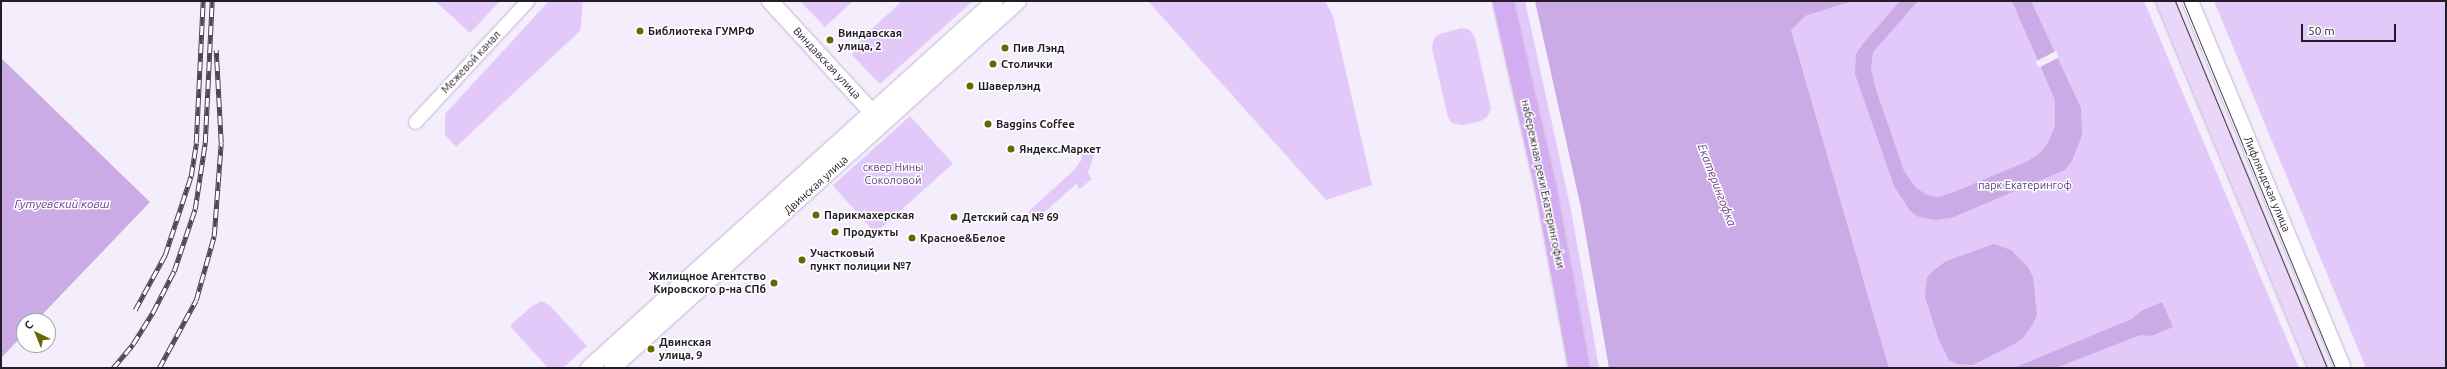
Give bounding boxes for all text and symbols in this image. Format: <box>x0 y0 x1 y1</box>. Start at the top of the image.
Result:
scale bar <box>2303 16 2398 42</box>
place label: Библиотека ГУМРФ <box>648 24 755 38</box>
street label: Виндавская улица <box>790 24 864 102</box>
text: 50 m <box>2308 24 2335 37</box>
marker: Библиотека ГУМРФ <box>635 26 645 36</box>
place label: Виндавская улица, 2 <box>838 27 902 53</box>
street label: Межевой канал <box>439 28 503 96</box>
marker: Виндавская улица, 2 <box>825 35 835 45</box>
place label: Пив Лэнд <box>1013 41 1064 55</box>
marker: Пив Лэнд <box>1000 43 1010 53</box>
place label: Столички <box>1001 57 1053 71</box>
marker: Столички <box>988 59 998 69</box>
place label: Шаверлэнд <box>978 79 1041 93</box>
marker: Шаверлэнд <box>965 81 975 91</box>
street label: набережная реки Екатерингофки <box>1519 98 1567 270</box>
place label: Baggins Coffee <box>996 117 1075 131</box>
marker: Baggins Coffee <box>983 119 993 129</box>
street label: Лифляндская улица <box>2241 134 2293 234</box>
place label: Яндекс.Маркет <box>1019 142 1101 156</box>
water label: Екатерингофка <box>1695 142 1739 228</box>
marker: Яндекс.Маркет <box>1006 144 1016 154</box>
street label: Двинская улица <box>781 153 851 217</box>
park label: сквер Нины Соколовой <box>863 161 923 187</box>
park label: парк Екатерингоф <box>1978 178 2072 192</box>
water label: Гутуевский ковш <box>14 197 110 211</box>
place label: Парикмахерская <box>824 208 914 222</box>
marker: Парикмахерская <box>811 210 821 220</box>
place label: Детский сад № 69 <box>962 210 1059 224</box>
marker: Детский сад № 69 <box>949 212 959 222</box>
place label: Продукты <box>843 225 898 239</box>
marker: Продукты <box>830 227 840 237</box>
place label: Красное&Белое <box>920 231 1005 245</box>
marker: Красное&Белое <box>907 233 917 243</box>
place label: Участковый пункт полиции №7 <box>810 247 911 273</box>
marker: Участковый пункт полиции №7 <box>797 255 807 265</box>
place label: Жилищное Агентство Кировского р-на СПб <box>648 270 766 296</box>
marker: Жилищное Агентство Кировского р-на СПб <box>769 278 779 288</box>
north arrow <box>16 313 56 353</box>
text: С <box>22 318 35 332</box>
place label: Двинская улица, 9 <box>659 336 711 362</box>
marker: Двинская улица, 9 <box>646 344 656 354</box>

